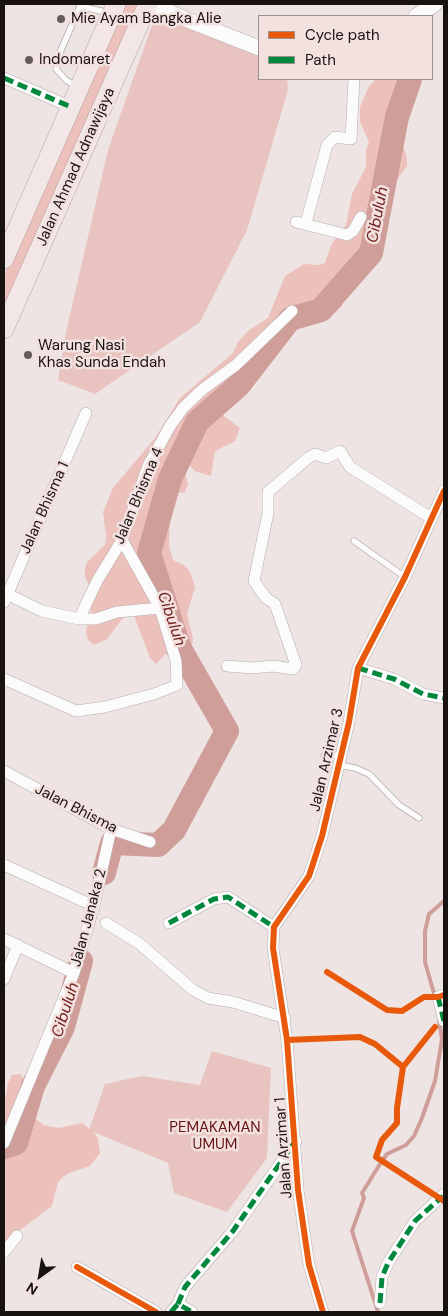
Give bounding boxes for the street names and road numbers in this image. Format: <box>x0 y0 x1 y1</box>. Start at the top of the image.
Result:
street label: Jalan Ahmad Adnawijaya <box>33 85 119 249</box>
street label: Jalan Bhisma 4 <box>111 445 167 547</box>
street label: Jalan Bhisma 1 <box>17 459 73 557</box>
street label: Jalan Arzimar 3 <box>306 706 348 814</box>
street label: Jalan Bhisma <box>32 781 120 837</box>
street label: Jalan Janaka 2 <box>67 867 111 969</box>
street label: Jalan Arzimar 1 <box>271 1097 297 1199</box>

